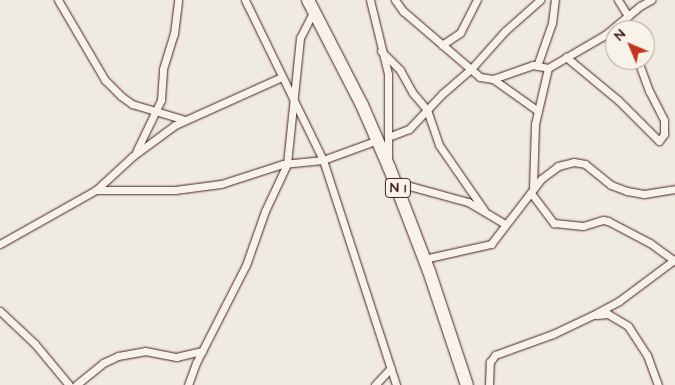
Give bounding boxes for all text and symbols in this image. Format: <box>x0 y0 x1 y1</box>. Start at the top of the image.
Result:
north arrow <box>605 20 655 70</box>
text: N <box>610 25 630 45</box>
road number: N 1 <box>384 177 412 200</box>

